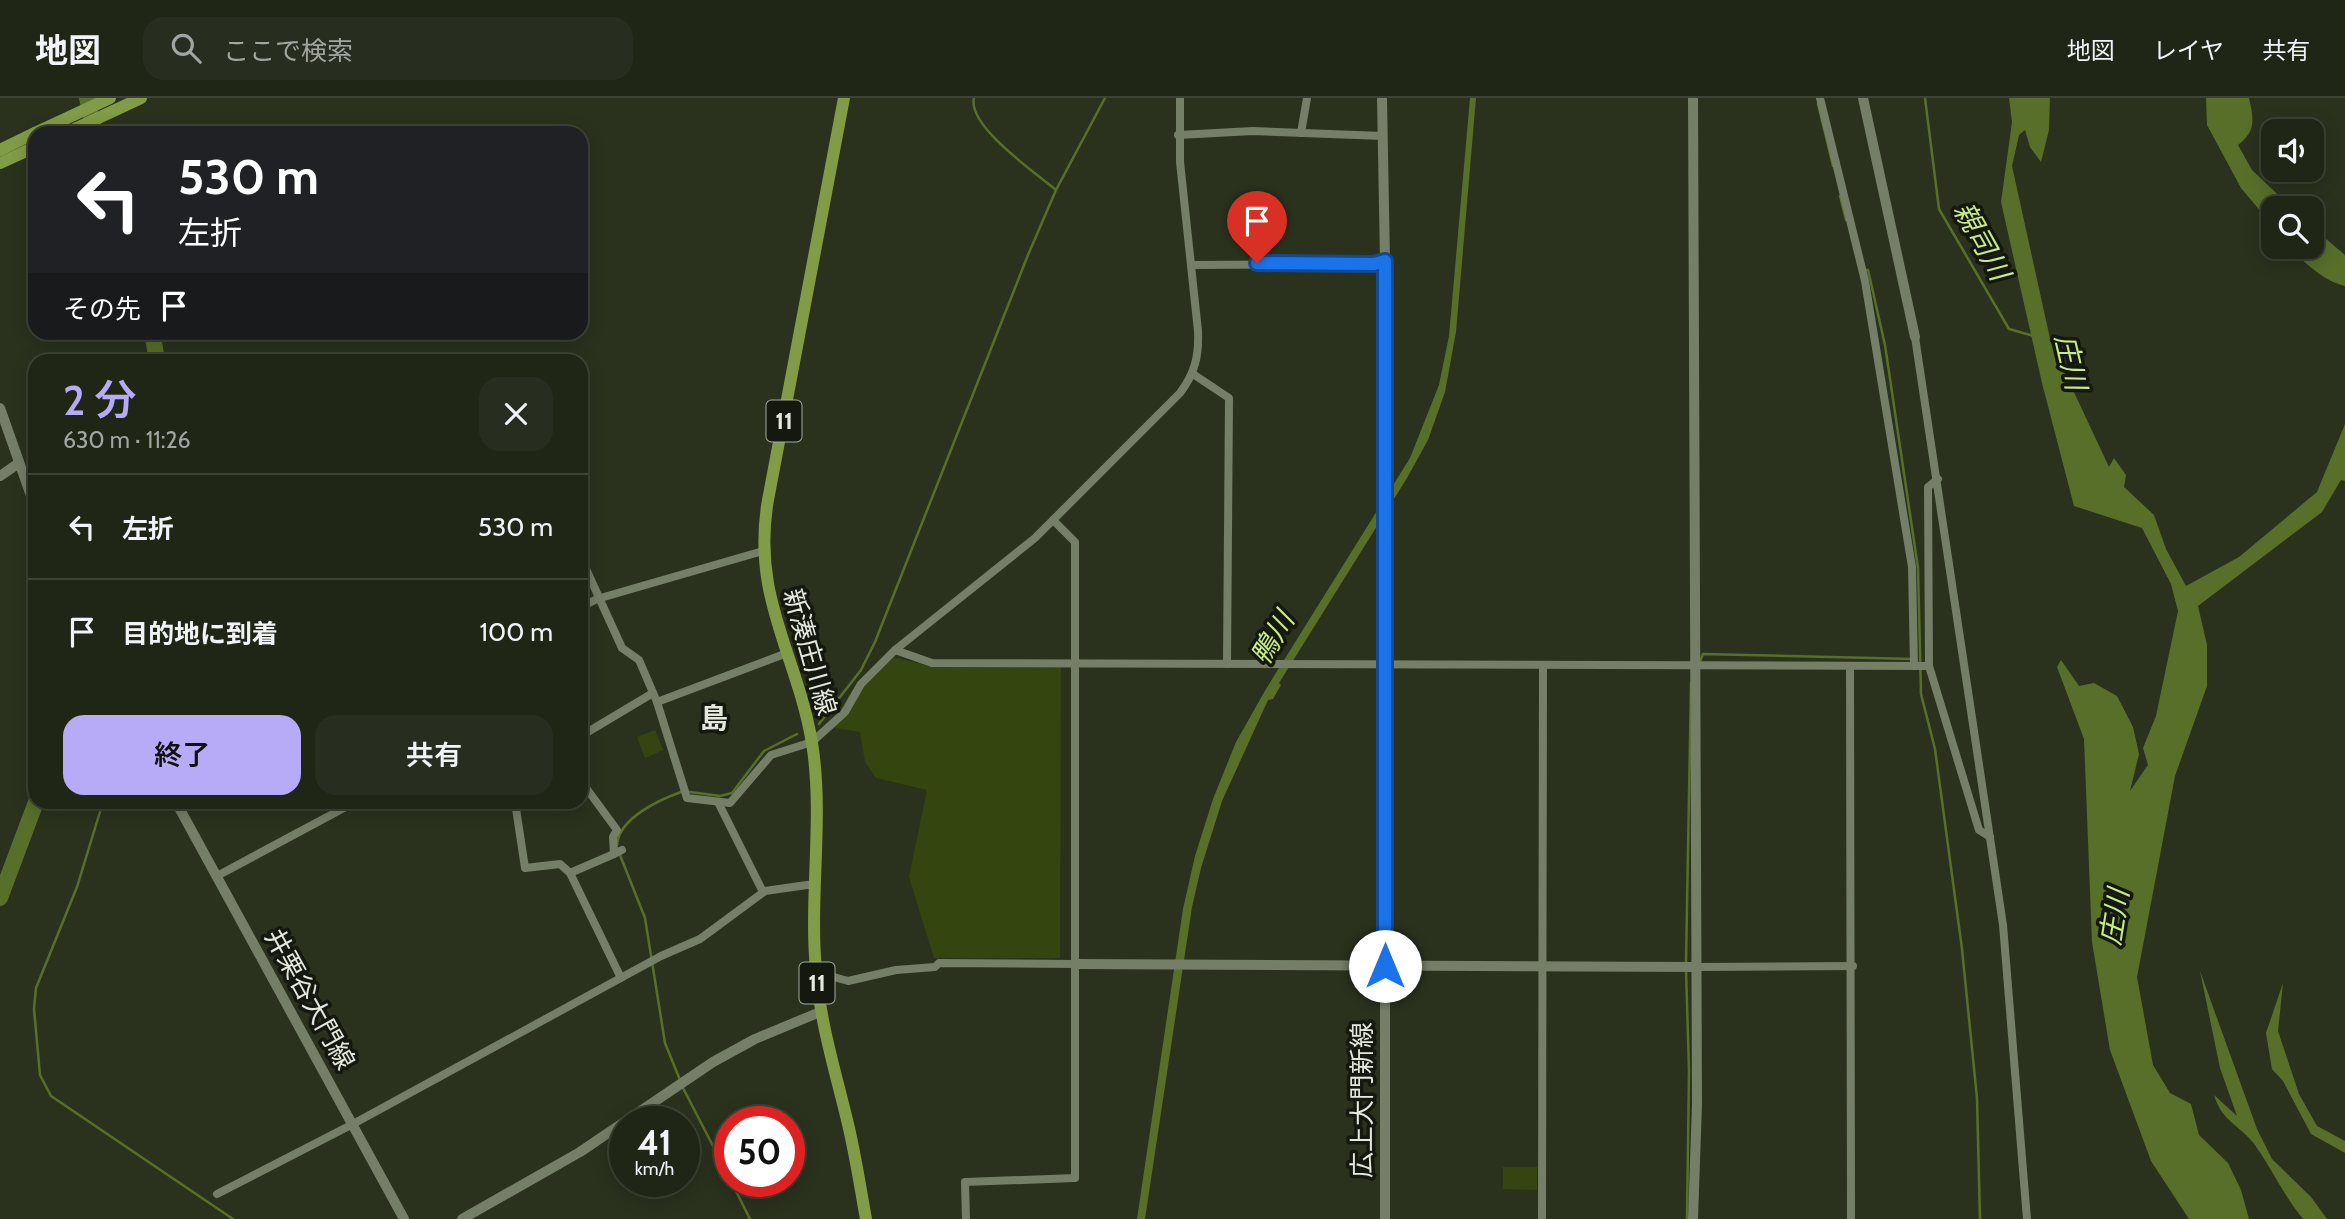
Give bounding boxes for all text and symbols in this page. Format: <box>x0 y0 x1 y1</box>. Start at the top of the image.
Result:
search box <box>143 17 633 80</box>
icon: search <box>167 29 205 67</box>
text: 地図 <box>35 30 101 70</box>
text: ここで検索 <box>223 35 353 67</box>
text: 地図 <box>2067 36 2115 65</box>
text: レイヤ <box>2153 36 2224 65</box>
text: 共有 <box>2262 36 2310 65</box>
map controls <box>2261 119 2324 259</box>
button: sound <box>2261 119 2324 182</box>
text: 530 m <box>178 147 319 206</box>
icon: left <box>63 154 154 245</box>
pin <box>1227 191 1287 263</box>
water label: 親司川 <box>1947 196 2019 289</box>
button: search <box>2261 196 2324 259</box>
icon: arrive <box>1238 202 1276 240</box>
text: 左折 <box>178 213 242 252</box>
icon: arrive <box>155 287 193 325</box>
text: その先 <box>63 293 141 325</box>
water label: 庄川 <box>2048 331 2095 396</box>
text: 2 分 <box>63 374 137 426</box>
button: close <box>479 377 553 451</box>
road number: 11 <box>766 400 802 442</box>
text: 630 m · 11:26 <box>63 426 191 454</box>
icon: left <box>63 508 101 546</box>
text: 530 m <box>478 511 553 543</box>
text: 左折 <box>122 513 174 545</box>
street label: 新湊庄川線 <box>777 585 843 719</box>
water label: 鴨川 <box>1243 603 1303 671</box>
icon: arrive <box>63 613 101 651</box>
text: 100 m <box>480 616 553 648</box>
text: 目的地に到着 <box>122 618 278 650</box>
district label: 島 <box>700 701 728 735</box>
button: 終了 <box>63 715 301 795</box>
button: 共有 <box>315 715 553 795</box>
water label: 庄川 <box>2093 884 2136 947</box>
street label: 井栗谷大門線 <box>258 923 362 1075</box>
position arrow <box>1348 929 1422 1003</box>
road number: 11 <box>800 962 834 1004</box>
street label: 広上大門新線 <box>1346 1022 1378 1178</box>
speed limit sign: 50 <box>714 1106 805 1197</box>
text: 41 <box>637 1121 672 1164</box>
text: km/h <box>635 1158 674 1180</box>

